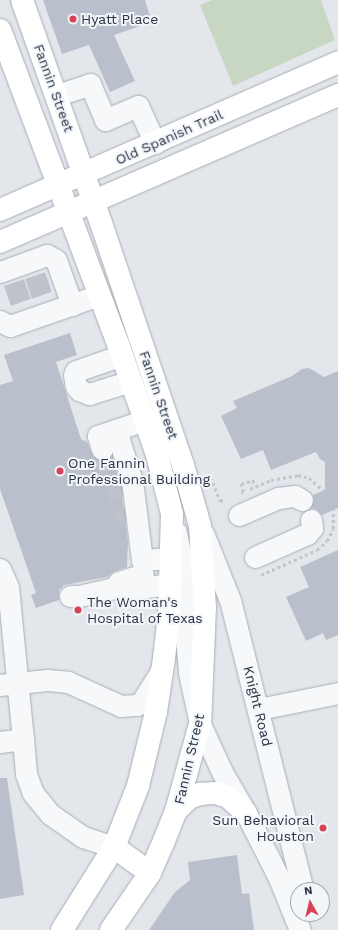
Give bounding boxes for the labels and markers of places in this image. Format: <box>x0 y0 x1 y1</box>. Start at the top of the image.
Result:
place label: Hyatt Place <box>81 11 158 27</box>
marker: Hyatt Place <box>68 14 78 24</box>
place label: One Fannin Professional Building <box>68 455 211 488</box>
marker: One Fannin Professional Building <box>55 466 65 476</box>
place label: The Woman's Hospital of Texas <box>87 594 204 626</box>
marker: The Woman's Hospital of Texas <box>72 604 84 616</box>
place label: Sun Behavioral Houston <box>212 812 314 844</box>
marker: Sun Behavioral Houston <box>317 822 329 834</box>

